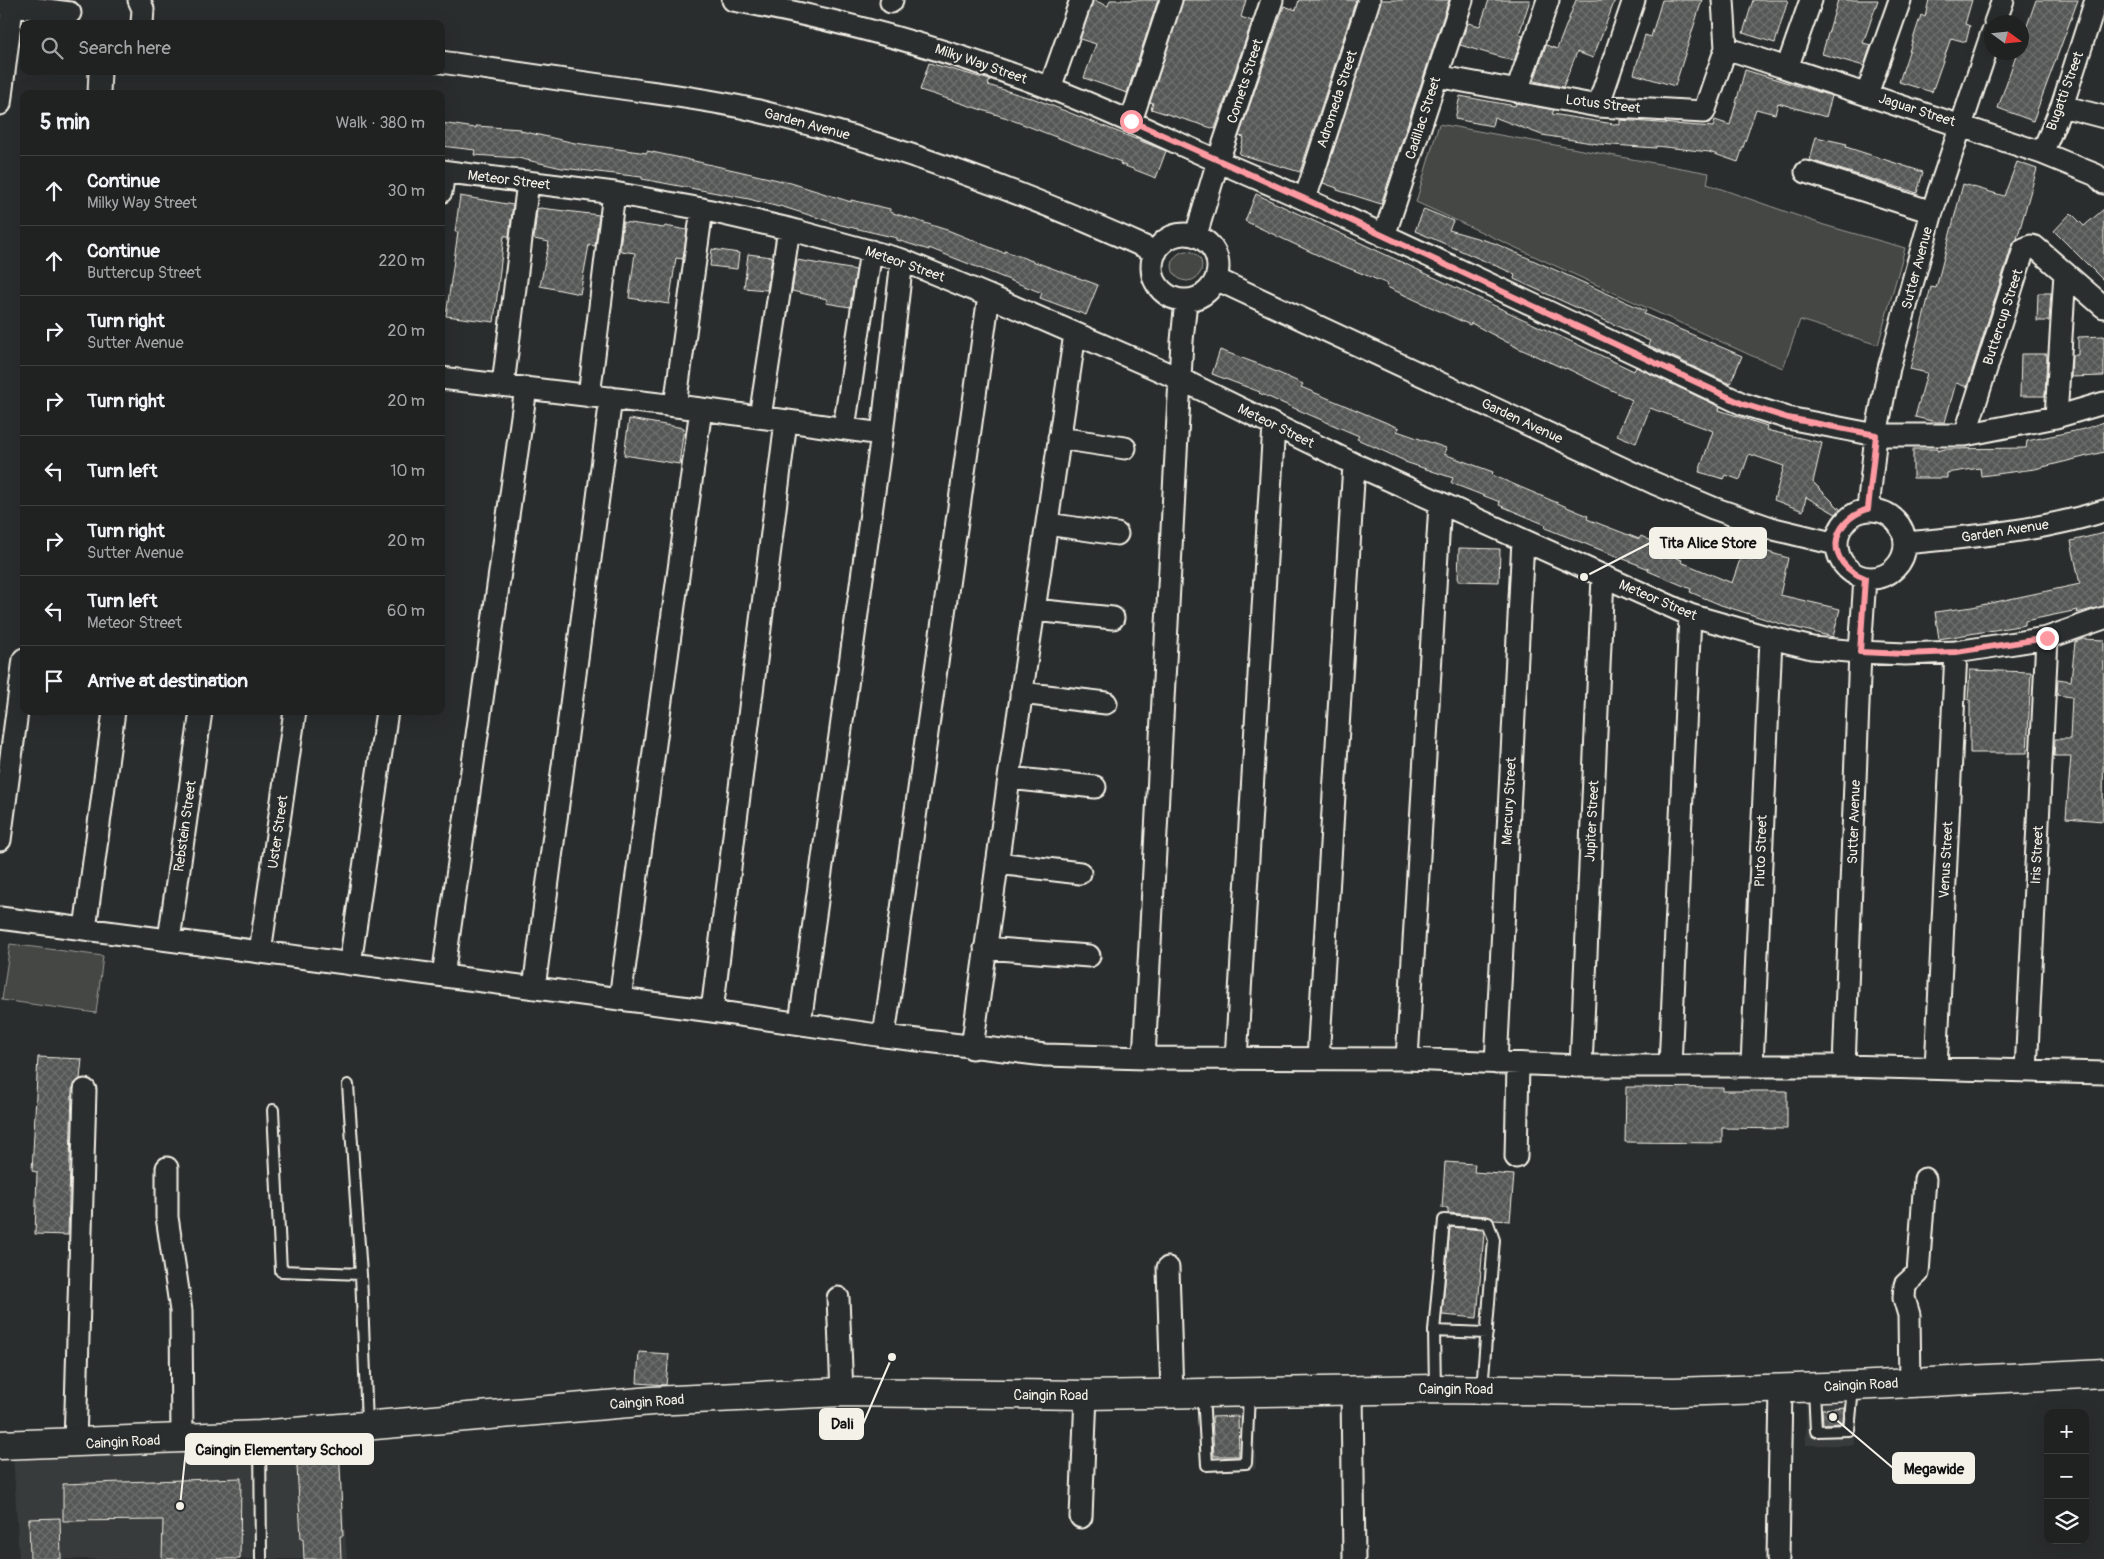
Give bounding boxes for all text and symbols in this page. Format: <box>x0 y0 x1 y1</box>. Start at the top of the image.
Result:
north arrow <box>1984 15 2029 60</box>
search box <box>20 20 445 75</box>
icon: search <box>38 34 66 62</box>
text: Search here <box>78 36 171 60</box>
street label: Comets Street <box>1223 36 1267 125</box>
street label: Milky Way Street <box>933 40 1030 88</box>
street label: Adromeda Street <box>1313 48 1361 150</box>
street label: Bugatti Street <box>2043 49 2087 133</box>
street label: Cadillac Street <box>1402 74 1444 161</box>
street label: Jaguar Street <box>1876 90 1958 131</box>
street label: Lotus Street <box>1565 91 1642 117</box>
street label: Garden Avenue <box>762 104 852 144</box>
text: 5 min <box>40 109 90 136</box>
route start <box>1120 110 1143 133</box>
text: Walk · 380 m <box>336 113 425 133</box>
street label: Meteor Street <box>467 167 552 194</box>
text: Continue <box>87 169 160 193</box>
icon: ahead <box>40 177 68 205</box>
text: 30 m <box>387 181 425 201</box>
text: Milky Way Street <box>87 193 197 213</box>
street label: Sutter Avenue <box>1898 225 1936 311</box>
text: Continue <box>87 239 160 263</box>
street label: Meteor Street <box>863 242 947 286</box>
icon: ahead <box>40 247 68 275</box>
text: 220 m <box>379 251 425 271</box>
text: Buttercup Street <box>87 263 201 283</box>
street label: Buttercup Street <box>1979 267 2027 367</box>
text: Turn right <box>87 309 165 333</box>
icon: right <box>40 317 68 345</box>
text: 20 m <box>387 321 425 341</box>
text: Sutter Avenue <box>87 333 184 353</box>
icon: right <box>40 387 68 415</box>
text: Turn right <box>87 389 165 413</box>
text: 20 m <box>387 391 425 411</box>
street label: Garden Avenue <box>1478 395 1566 447</box>
street label: Meteor Street <box>1235 400 1317 452</box>
icon: left <box>40 457 68 485</box>
text: Turn left <box>87 459 157 483</box>
text: 10 m <box>390 461 425 481</box>
street label: Garden Avenue <box>1960 516 2050 546</box>
text: Turn right <box>87 519 165 543</box>
icon: right <box>40 527 68 555</box>
callout: Tita Alice Store <box>1650 528 1766 558</box>
text: 20 m <box>387 531 425 551</box>
text: Tita Alice Store <box>1659 534 1757 553</box>
text: Sutter Avenue <box>87 543 184 563</box>
street label: Meteor Street <box>1616 576 1700 624</box>
text: Turn left <box>87 589 157 613</box>
icon: left <box>40 597 68 625</box>
text: 60 m <box>387 601 425 621</box>
text: Meteor Street <box>87 613 182 633</box>
route end <box>2036 627 2059 650</box>
icon: arrive <box>40 667 68 695</box>
text: Arrive at destination <box>87 669 248 693</box>
street label: Mercury Street <box>1498 756 1520 845</box>
street label: Rebstein Street <box>170 779 200 873</box>
street label: Sutter Avenue <box>1844 779 1864 865</box>
street label: Jupiter Street <box>1581 780 1603 862</box>
street label: Uster Street <box>264 794 292 870</box>
street label: Pluto Street <box>1751 814 1771 887</box>
street label: Venus Street <box>1935 821 1957 899</box>
street label: Iris Street <box>2027 825 2047 885</box>
street label: Caingin Road <box>1823 1375 1899 1395</box>
street label: Caingin Road <box>1419 1381 1494 1398</box>
street label: Caingin Road <box>1014 1387 1089 1404</box>
street label: Caingin Road <box>609 1391 685 1413</box>
callout: Dali <box>820 1409 863 1439</box>
map controls <box>2044 1409 2089 1544</box>
button: + <box>2044 1409 2089 1454</box>
text: Dali <box>831 1415 854 1434</box>
street label: Caingin Road <box>85 1432 161 1452</box>
callout: Caingin Elementary School <box>186 1434 373 1464</box>
text: Caingin Elementary School <box>195 1441 363 1460</box>
callout: Megawide <box>1893 1453 1974 1483</box>
button: − <box>2044 1454 2089 1499</box>
text: Megawide <box>1904 1460 1965 1479</box>
button: layers <box>2044 1499 2089 1544</box>

